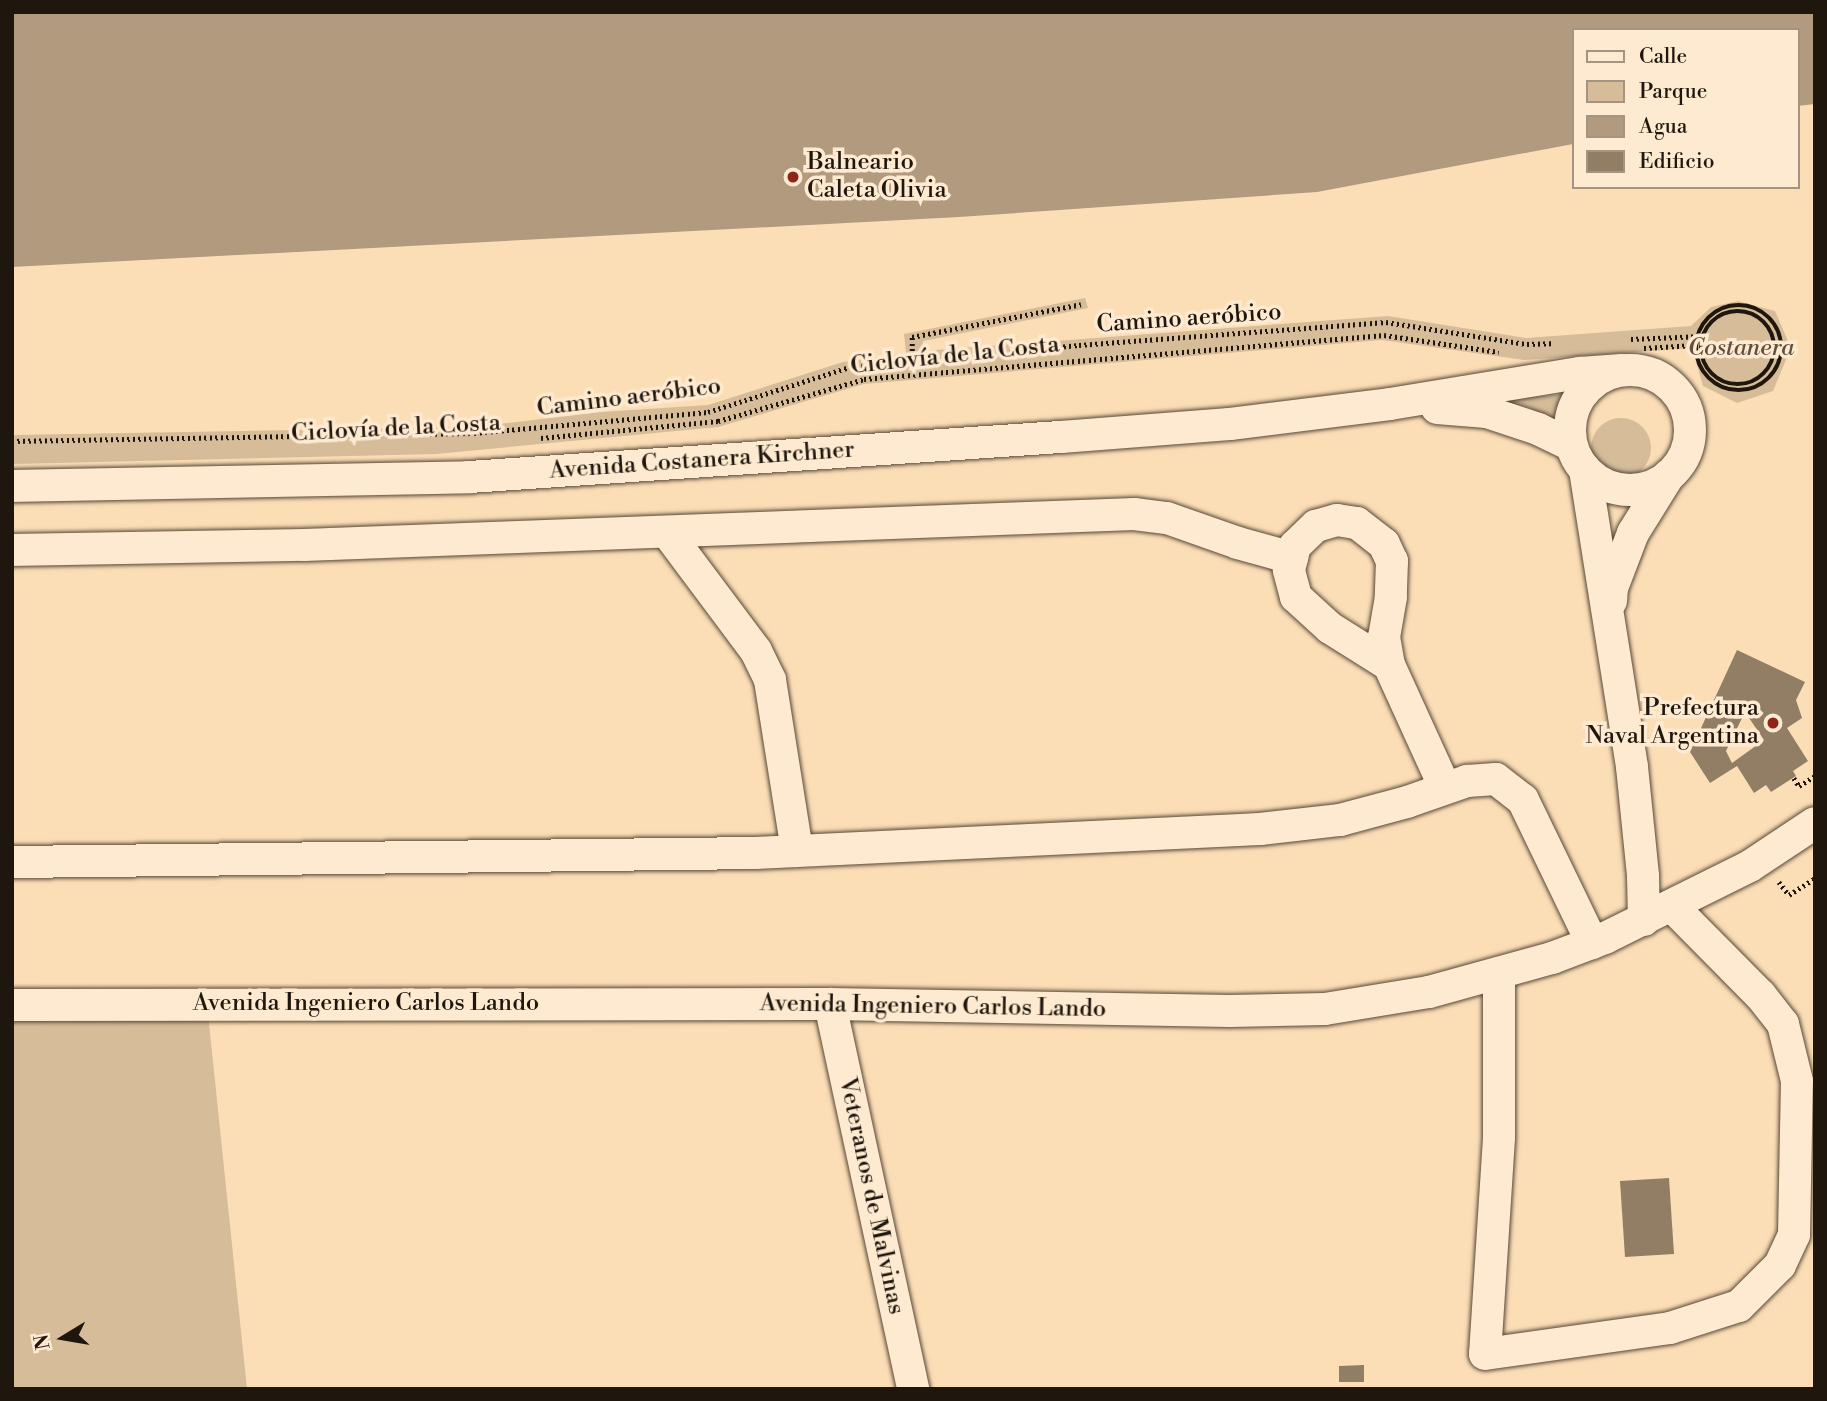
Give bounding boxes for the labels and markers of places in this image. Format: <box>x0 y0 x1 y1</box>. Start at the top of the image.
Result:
place label: Balneario Caleta Olivia <box>807 149 947 205</box>
marker: Balneario Caleta Olivia <box>785 169 801 185</box>
place label: Prefectura Naval Argentina <box>1585 695 1759 751</box>
marker: Prefectura Naval Argentina <box>1765 715 1781 731</box>

